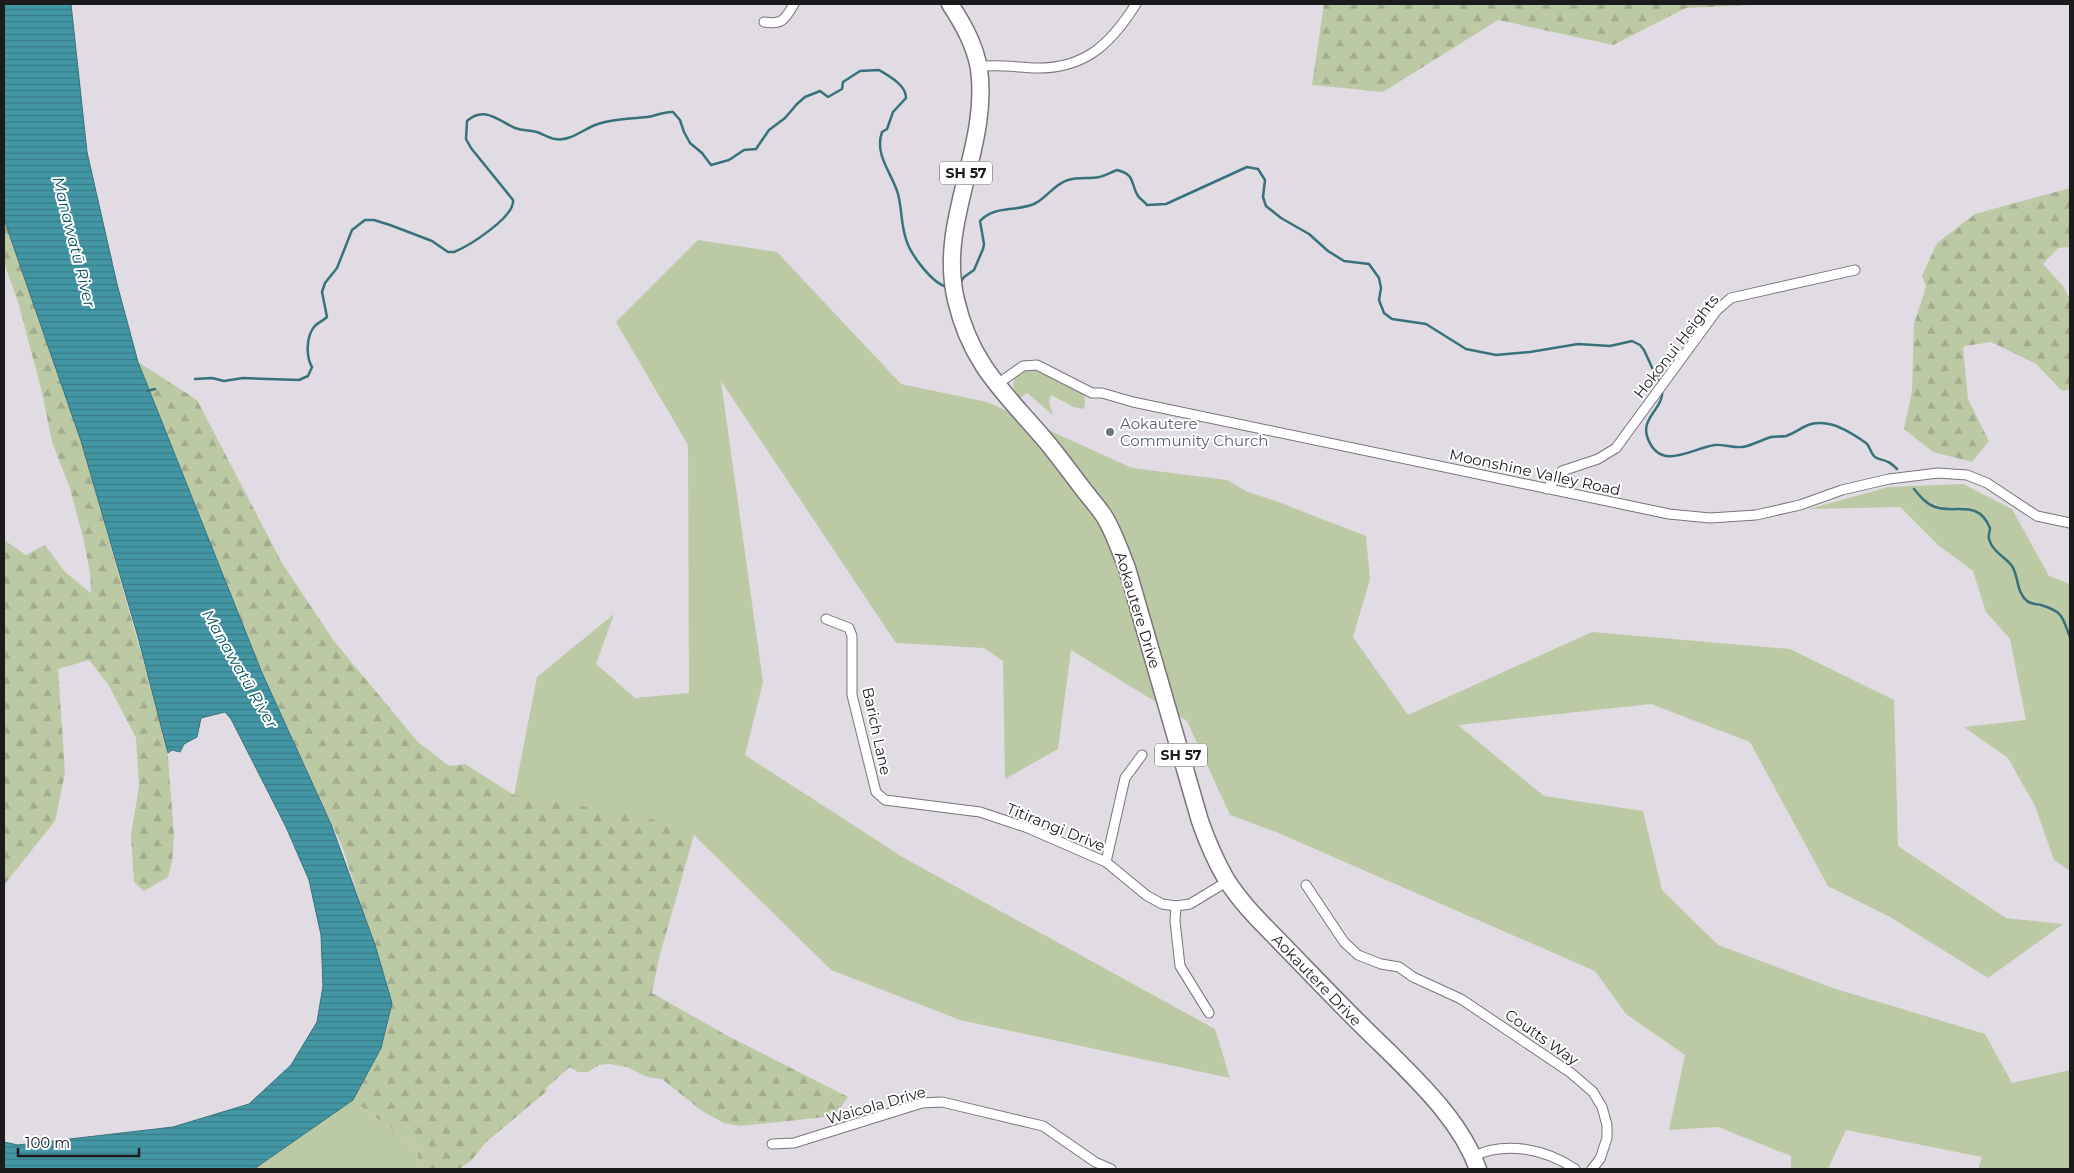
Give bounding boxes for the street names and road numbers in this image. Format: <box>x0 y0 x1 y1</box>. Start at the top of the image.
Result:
road number: SH 57 <box>940 162 992 184</box>
street label: Hokonui Heights <box>1629 290 1723 402</box>
street label: Moonshine Valley Road <box>1448 445 1622 499</box>
street label: Aokautere Drive <box>1111 549 1165 671</box>
street label: Barich Lane <box>858 685 896 777</box>
road number: SH 57 <box>1155 744 1207 766</box>
street label: Titirangi Drive <box>1004 799 1108 855</box>
street label: Aokautere Drive <box>1268 930 1366 1030</box>
street label: Coutts Way <box>1502 1005 1583 1070</box>
street label: Waicola Drive <box>824 1082 928 1128</box>

